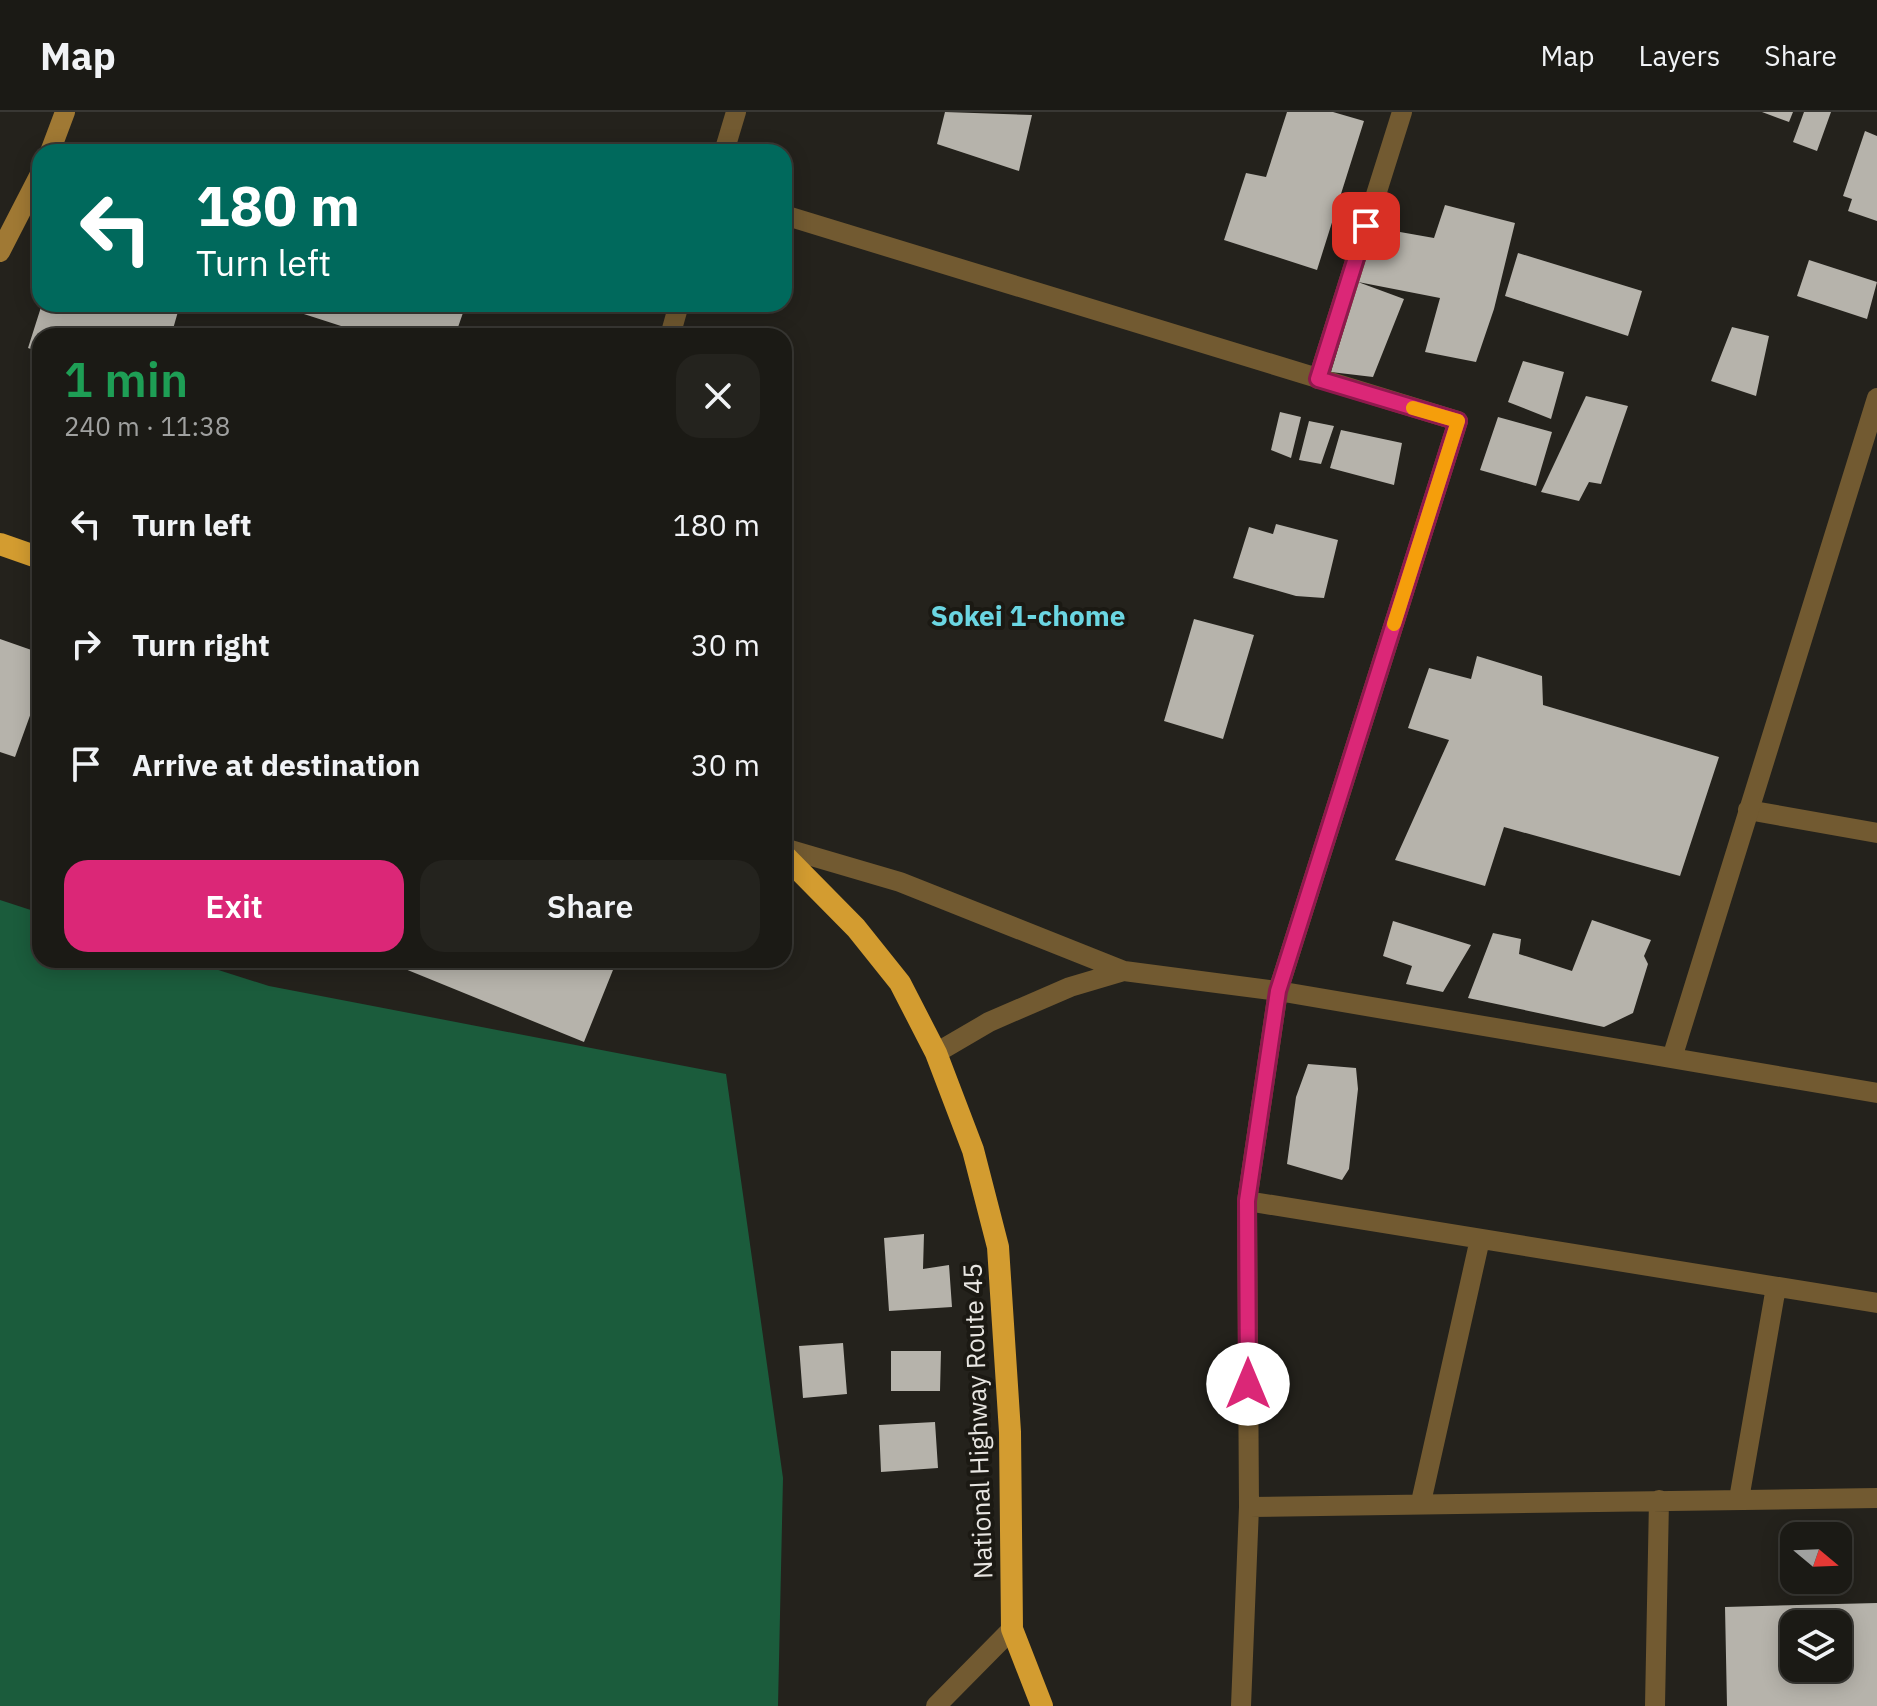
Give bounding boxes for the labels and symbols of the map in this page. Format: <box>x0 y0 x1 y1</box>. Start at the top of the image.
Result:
pin <box>1332 192 1400 260</box>
district label: Sokei 1-chome <box>930 597 1126 634</box>
street label: National Highway Route 45 <box>954 1262 1000 1580</box>
position arrow <box>1206 1342 1290 1426</box>
north arrow <box>1780 1522 1852 1594</box>

